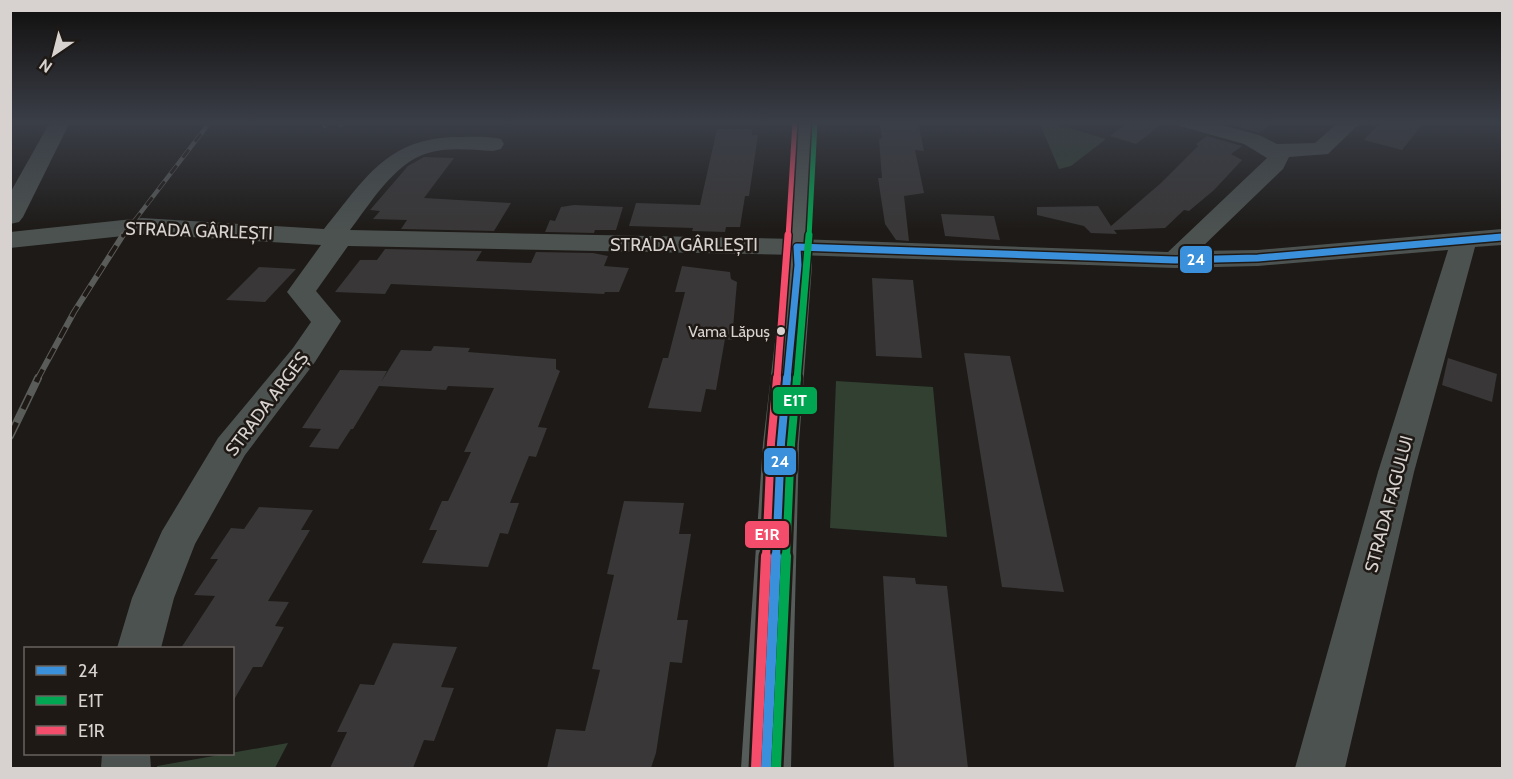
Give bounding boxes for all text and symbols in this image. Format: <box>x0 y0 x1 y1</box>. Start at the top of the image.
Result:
north arrow <box>24 24 84 84</box>
text: N <box>36 55 56 77</box>
street label: STRADA GÂRLEȘTI <box>125 217 273 245</box>
street label: STRADA GÂRLEȘTI <box>610 234 758 256</box>
line badge: 24 <box>1179 245 1213 274</box>
text: 24 <box>1187 250 1205 269</box>
place label: Vama Lăpuș <box>688 322 770 342</box>
marker: Vama Lăpuș <box>775 325 787 337</box>
street label: STRADA ARGEȘ <box>221 348 313 460</box>
line badge: E1T <box>772 386 818 415</box>
text: E1T <box>783 391 807 410</box>
street label: STRADA FAGULUI <box>1360 433 1418 575</box>
line badge: 24 <box>763 447 797 476</box>
text: 24 <box>771 452 789 471</box>
line badge: E1R <box>744 520 790 549</box>
text: E1R <box>754 525 780 544</box>
legend <box>24 647 234 755</box>
text: 24 <box>78 660 98 682</box>
text: E1T <box>78 690 104 712</box>
text: E1R <box>78 720 105 742</box>

